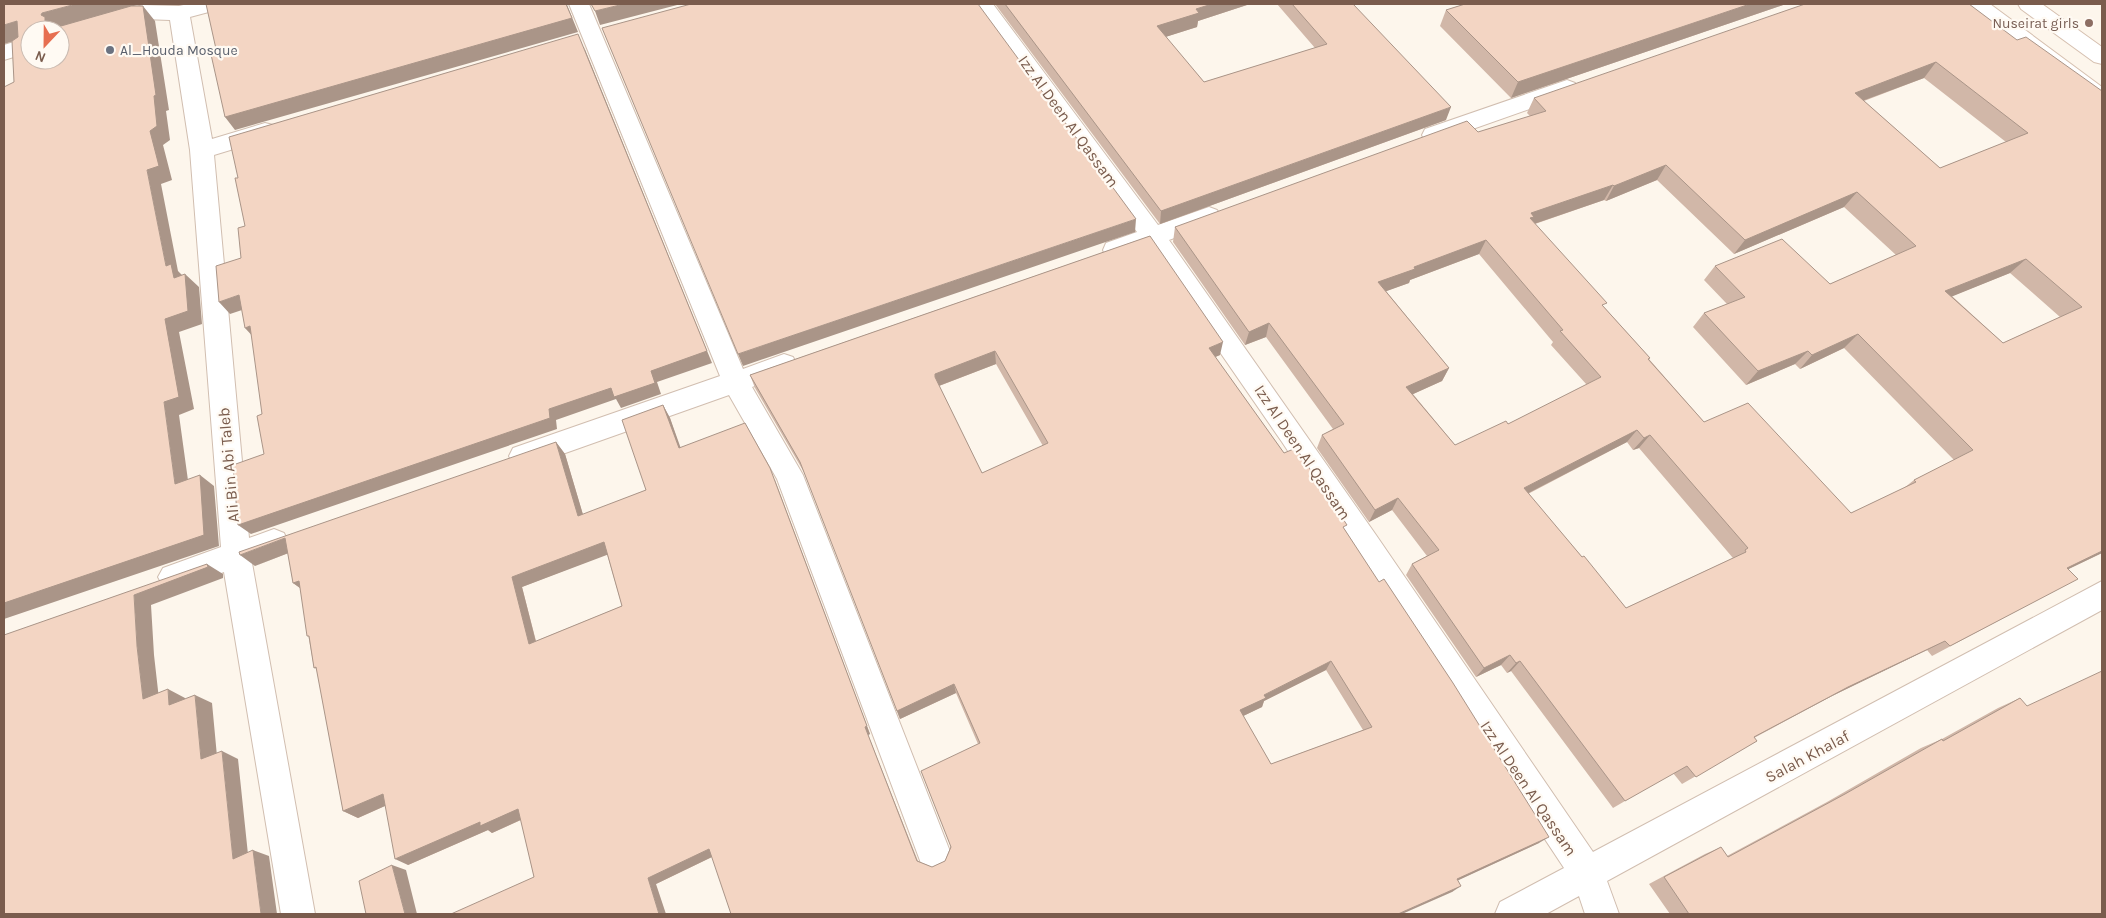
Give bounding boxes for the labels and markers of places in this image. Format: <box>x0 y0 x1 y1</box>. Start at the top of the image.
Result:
place label: Nuseirat girls <box>1992 15 2079 32</box>
marker: Nuseirat girls <box>2083 17 2095 29</box>
place label: Al_Houda Mosque <box>120 42 238 59</box>
marker: Al_Houda Mosque <box>104 44 116 56</box>

